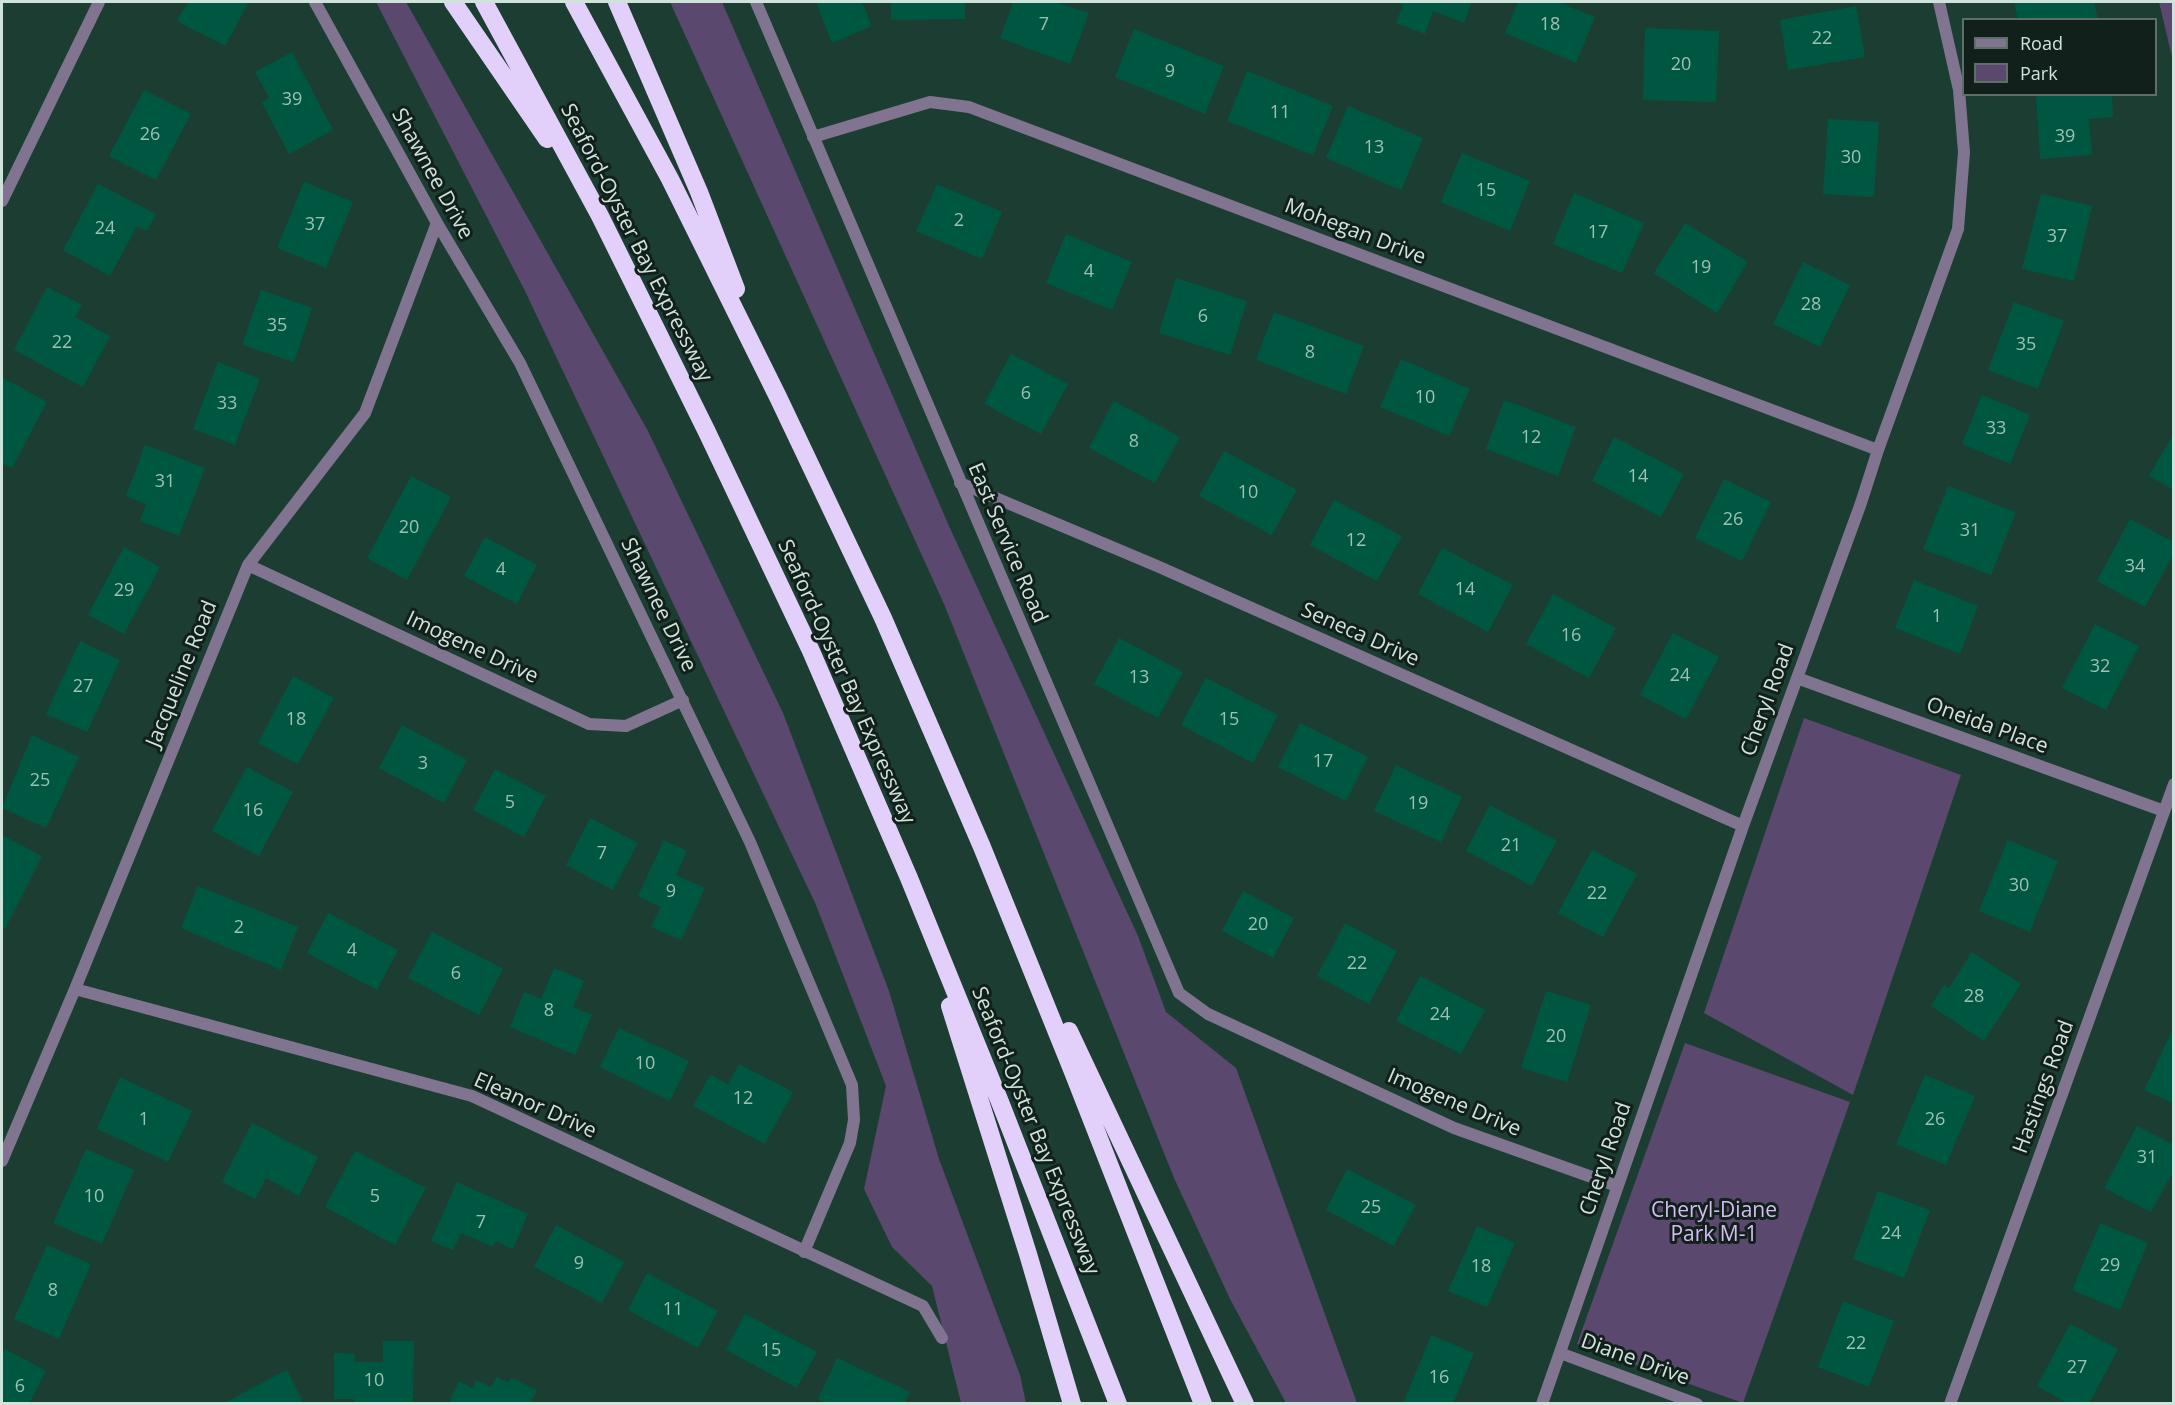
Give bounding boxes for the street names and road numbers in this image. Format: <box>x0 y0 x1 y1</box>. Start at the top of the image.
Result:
street label: Seaford-Oyster Bay Expressway <box>555 100 717 386</box>
street label: Shawnee Drive <box>386 104 478 244</box>
street label: Mohegan Drive <box>1281 194 1429 270</box>
street label: East Service Road <box>962 459 1052 627</box>
street label: Shawnee Drive <box>615 534 701 676</box>
street label: Seaford-Oyster Bay Expressway <box>772 536 920 828</box>
street label: Jacqueline Road <box>141 597 223 751</box>
street label: Seneca Drive <box>1297 598 1423 672</box>
street label: Imogene Drive <box>402 606 542 690</box>
street label: Cheryl Road <box>1736 640 1800 760</box>
street label: Oneida Place <box>1923 692 2051 760</box>
street label: Seaford-Oyster Bay Expressway <box>966 983 1104 1279</box>
street label: Hastings Road <box>2008 1017 2080 1157</box>
street label: Imogene Drive <box>1383 1064 1525 1142</box>
street label: Eleanor Drive <box>470 1068 600 1144</box>
street label: Cheryl Road <box>1575 1099 1637 1219</box>
street label: Diane Drive <box>1577 1329 1693 1391</box>

